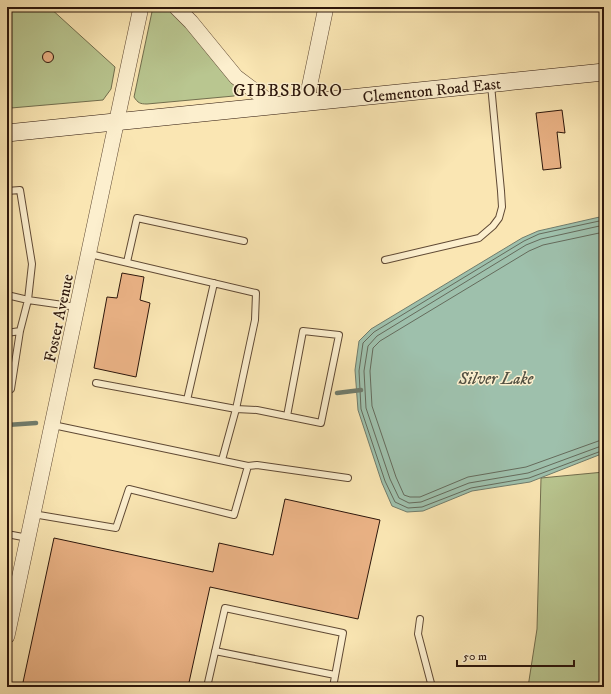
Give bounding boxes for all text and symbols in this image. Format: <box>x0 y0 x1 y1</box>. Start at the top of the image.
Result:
street label: Clementon Road East <box>362 74 502 108</box>
district label: GIBBSBORO <box>233 80 343 102</box>
street label: Foster Avenue <box>40 272 78 364</box>
water label: Silver Lake <box>458 368 535 390</box>
scale bar <box>457 642 574 668</box>
text: 50 m <box>463 649 487 664</box>

